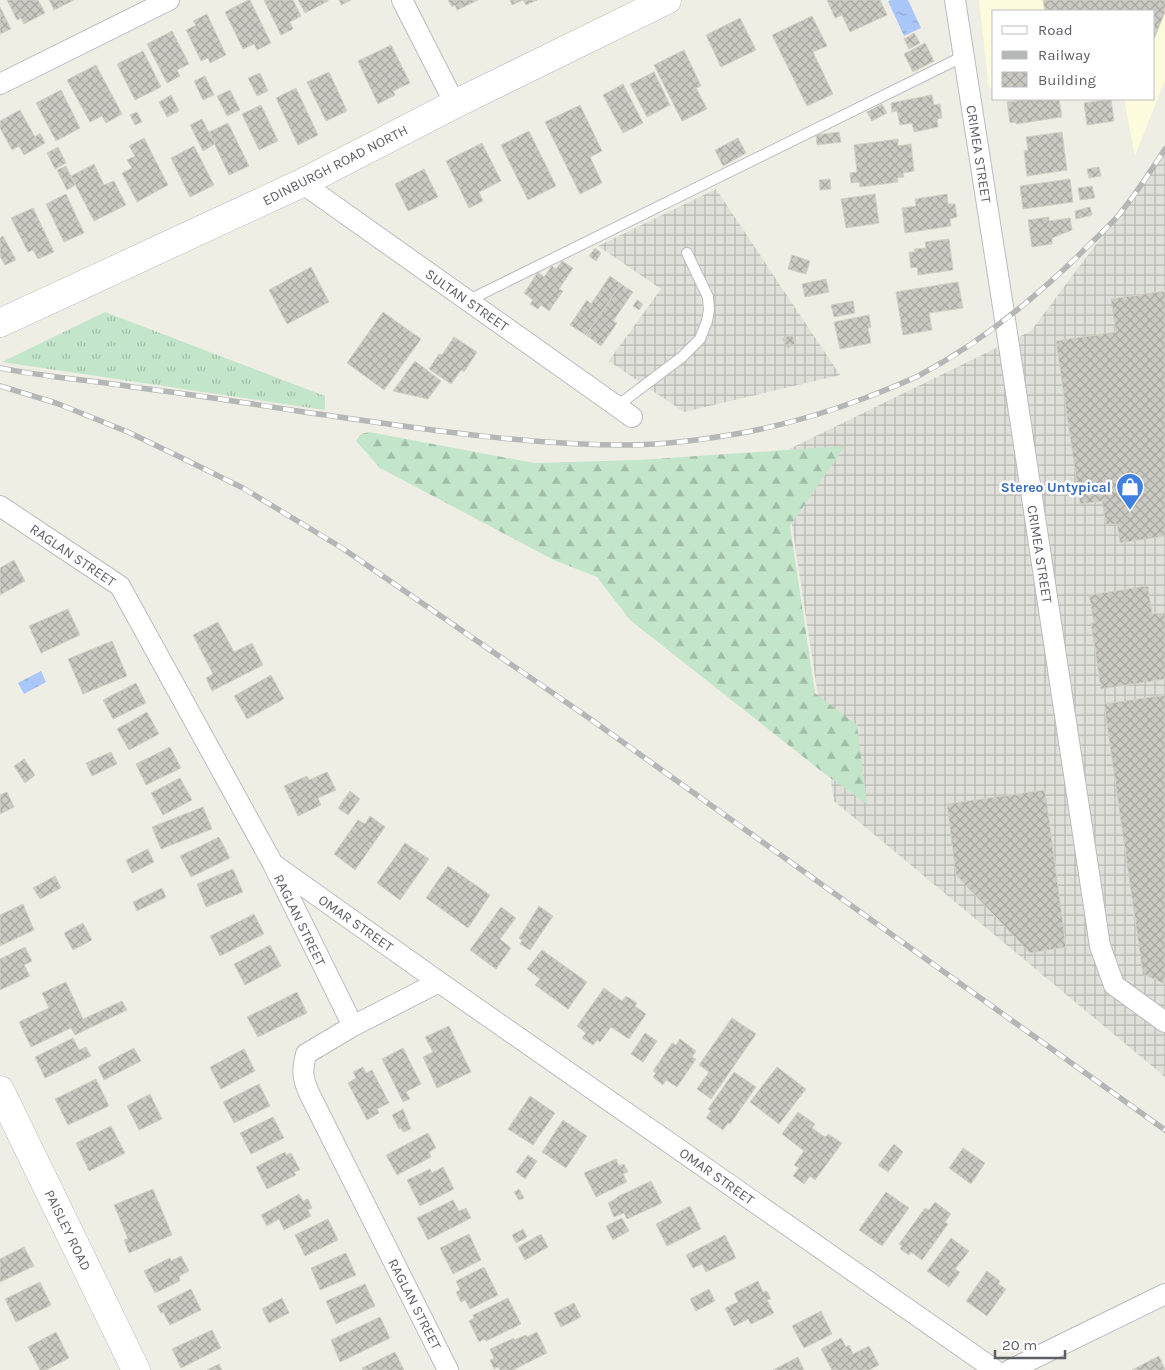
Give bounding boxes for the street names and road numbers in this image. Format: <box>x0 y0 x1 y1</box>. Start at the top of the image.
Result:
street label: CRIMEA STREET <box>962 104 995 204</box>
street label: EDINBURGH ROAD NORTH <box>260 121 411 209</box>
street label: SULTAN STREET <box>422 265 512 335</box>
street label: CRIMEA STREET <box>1023 504 1056 604</box>
street label: RAGLAN STREET <box>27 520 119 590</box>
street label: RAGLAN STREET <box>270 872 329 969</box>
street label: OMAR STREET <box>315 891 396 956</box>
street label: OMAR STREET <box>676 1144 757 1209</box>
street label: PAISLEY ROAD <box>41 1187 94 1273</box>
street label: RAGLAN STREET <box>384 1256 445 1353</box>

